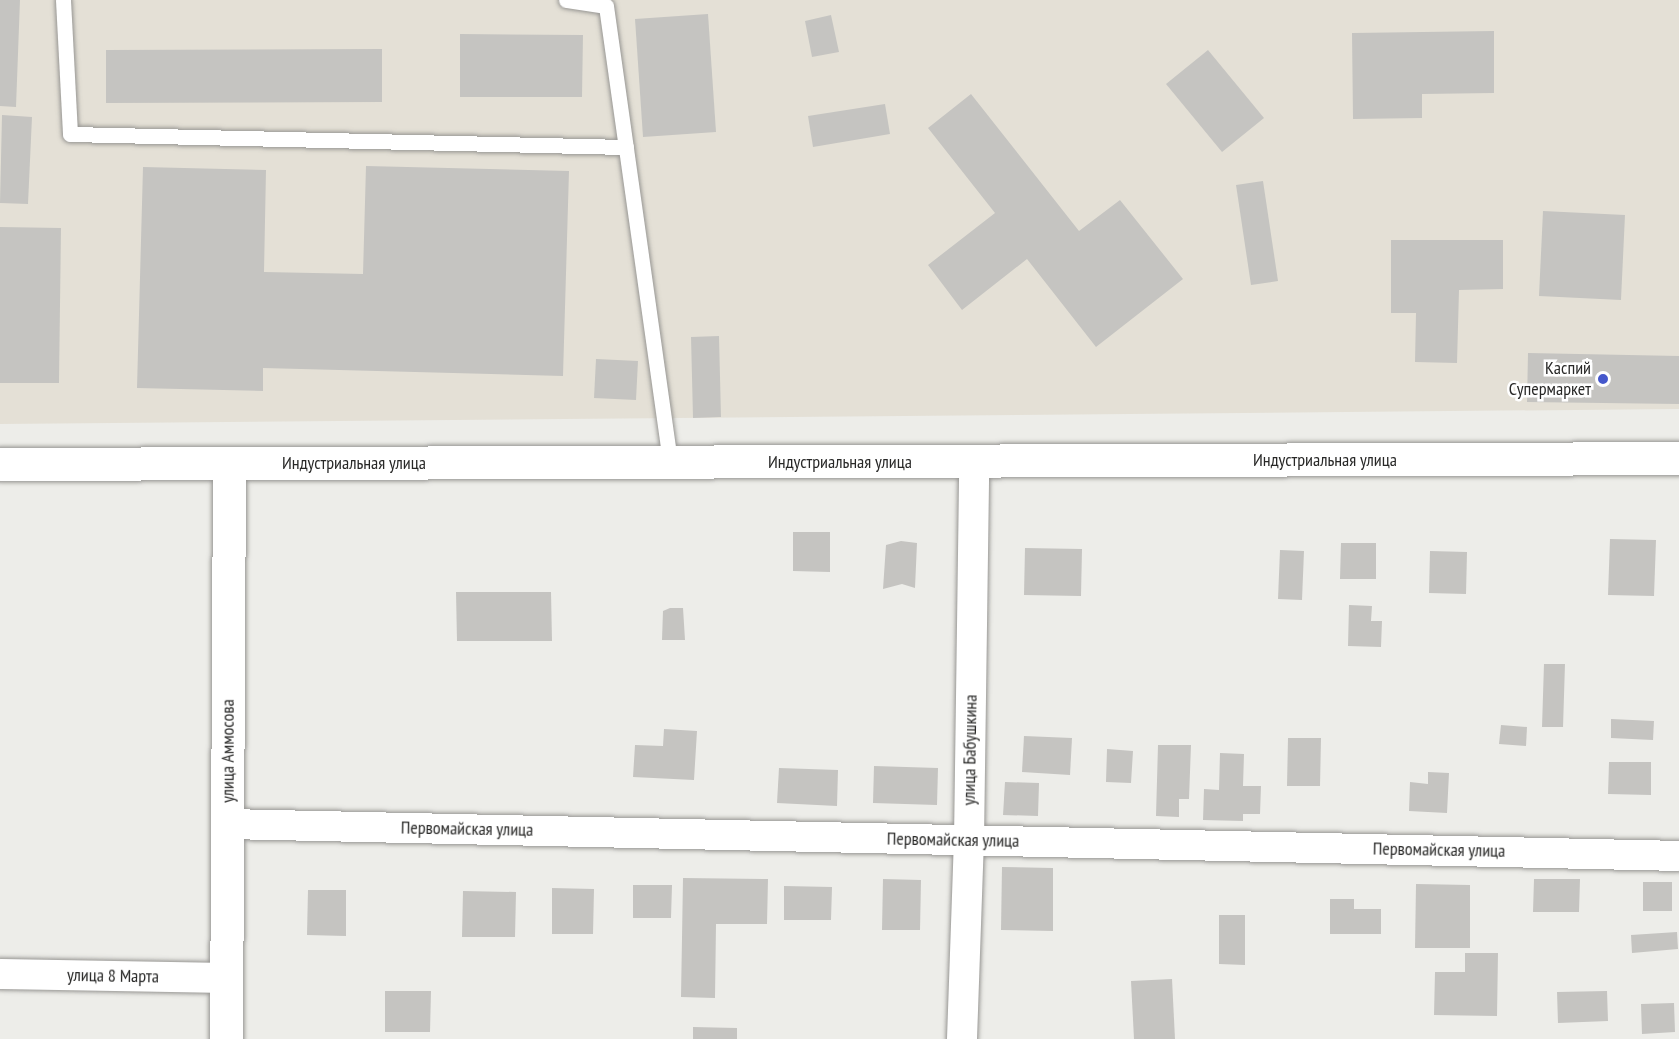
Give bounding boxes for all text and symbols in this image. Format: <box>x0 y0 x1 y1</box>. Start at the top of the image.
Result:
place label: Каспий Супермаркет <box>1509 358 1591 400</box>
marker: Каспий Супермаркет <box>1596 372 1610 386</box>
street label: Индустриальная улица <box>1253 449 1397 471</box>
street label: Индустриальная улица <box>768 451 912 473</box>
street label: Индустриальная улица <box>282 452 426 474</box>
street label: улица Бабушкина <box>958 694 982 806</box>
street label: улица Аммосова <box>217 699 239 803</box>
street label: Первомайская улица <box>401 817 533 841</box>
street label: Первомайская улица <box>887 828 1019 852</box>
street label: Первомайская улица <box>1373 838 1505 862</box>
street label: улица 8 Марта <box>67 964 159 988</box>

